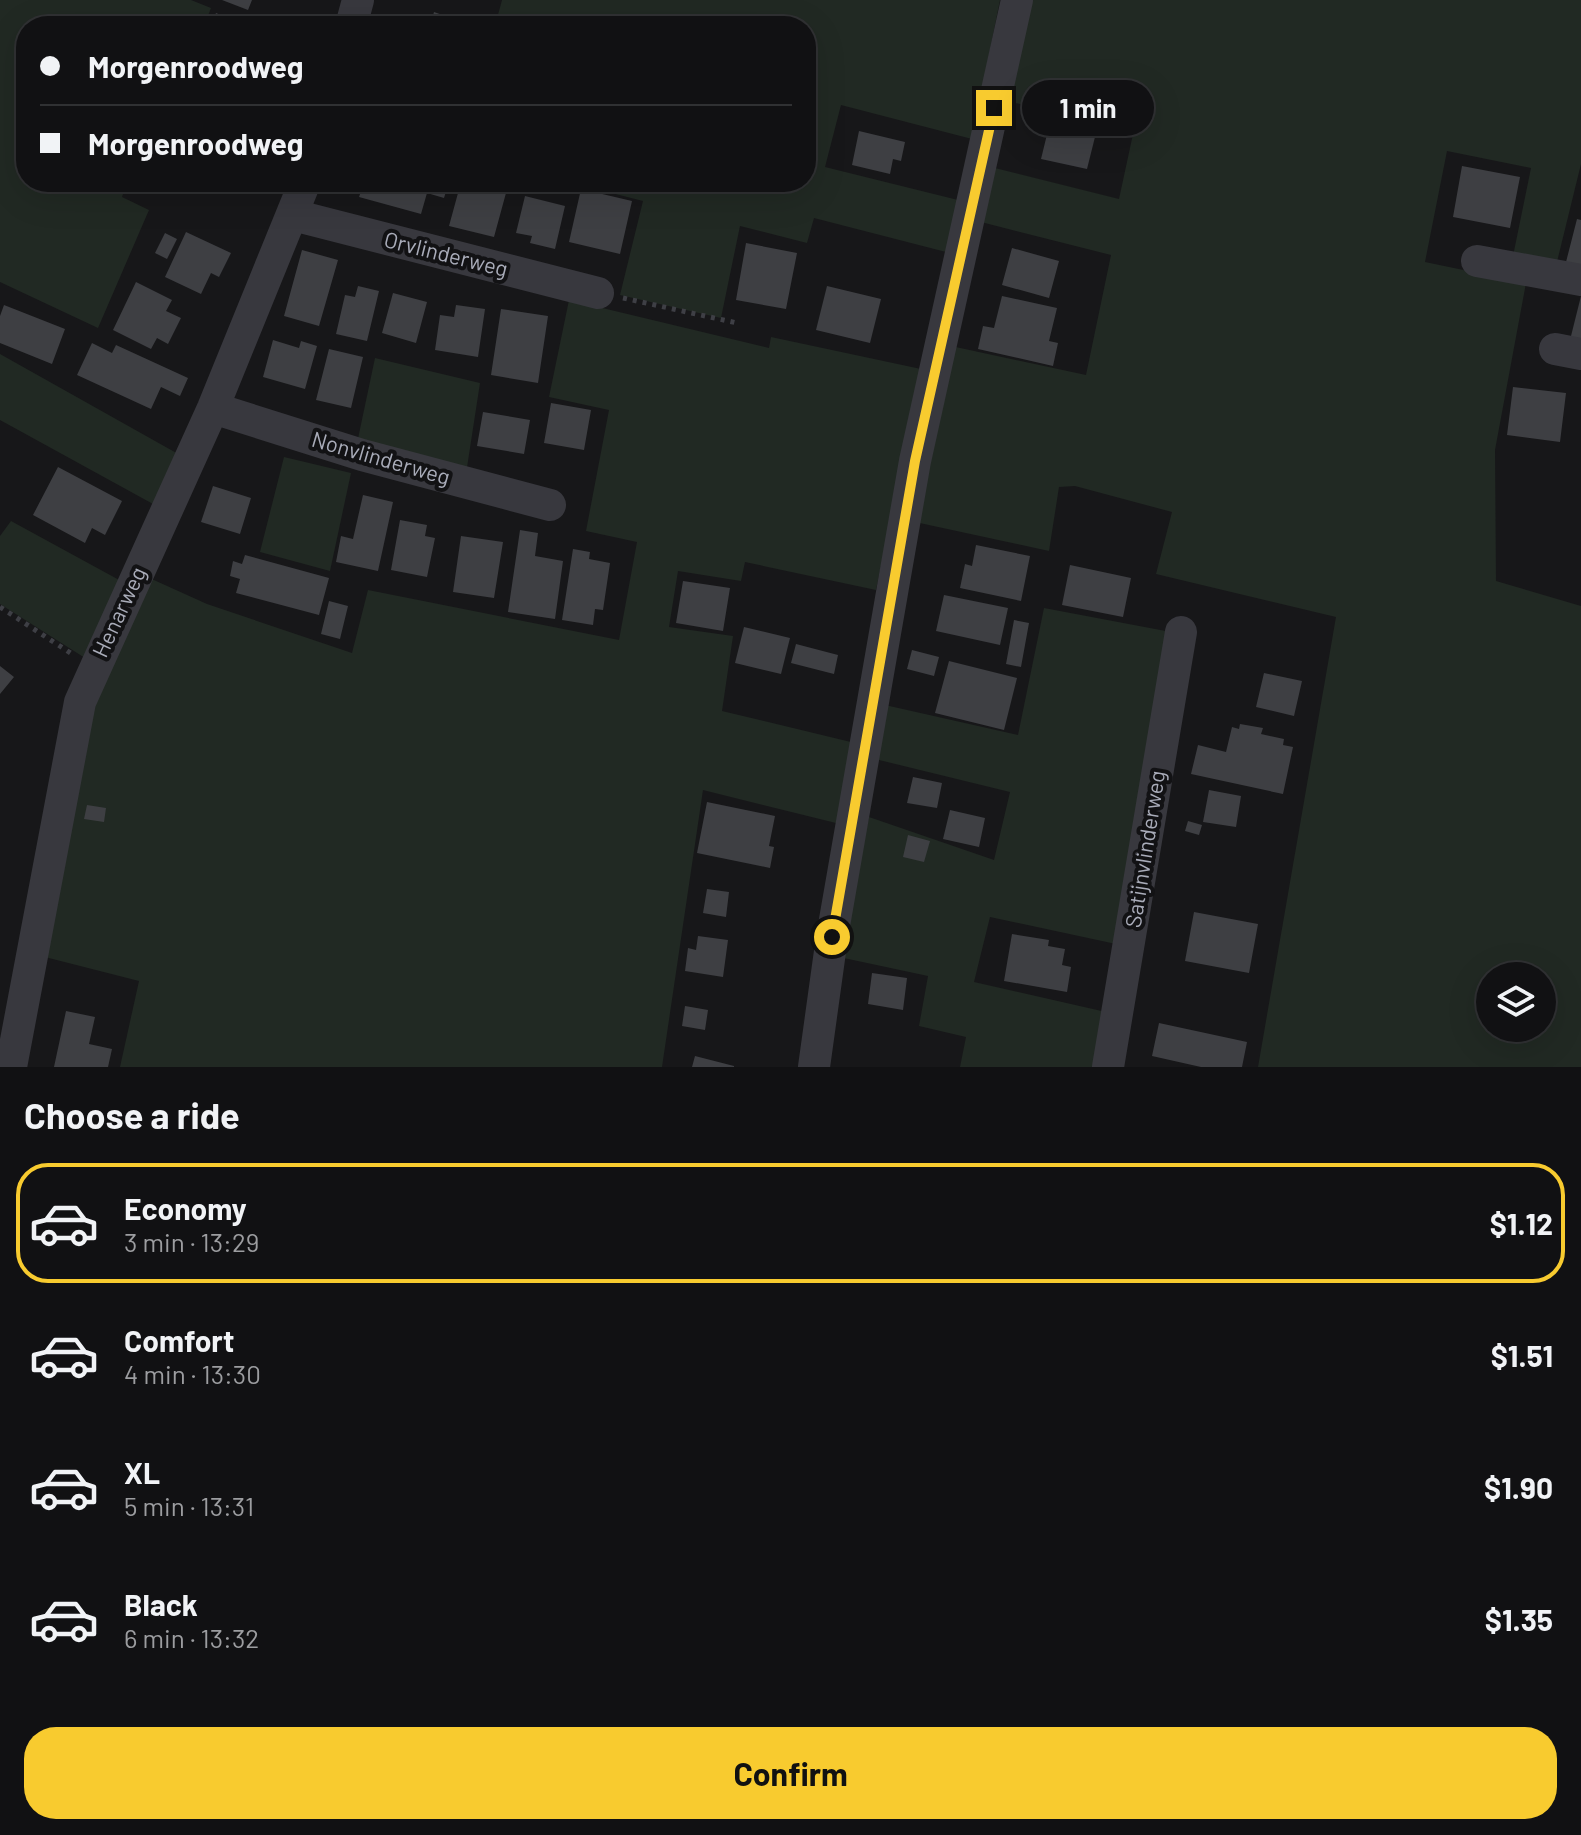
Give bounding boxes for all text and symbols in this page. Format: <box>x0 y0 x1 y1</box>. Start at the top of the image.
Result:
text: Morgenroodweg <box>88 48 304 84</box>
callout: 1 min <box>1022 80 1154 136</box>
route end <box>976 90 1012 126</box>
text: 1 min <box>1060 92 1116 123</box>
text: Morgenroodweg <box>88 125 304 161</box>
street label: Orvlinderweg <box>382 225 511 281</box>
street label: Nonvlinderweg <box>309 425 453 489</box>
street label: Henarweg <box>86 562 150 661</box>
street label: Satijnvlinderweg <box>1119 768 1169 929</box>
route start <box>814 919 850 955</box>
map controls <box>1476 962 1556 1042</box>
button: layers <box>1476 962 1556 1042</box>
text: Choose a ride <box>24 1093 240 1136</box>
icon: car <box>28 1187 100 1259</box>
text: Economy <box>124 1190 247 1226</box>
text: $1.12 <box>1490 1205 1553 1241</box>
text: 3 min · 13:29 <box>124 1226 259 1257</box>
icon: car <box>28 1319 100 1391</box>
text: Comfort <box>124 1322 234 1358</box>
text: $1.51 <box>1491 1337 1553 1373</box>
text: 4 min · 13:30 <box>124 1358 261 1389</box>
icon: car <box>28 1451 100 1523</box>
text: XL <box>124 1454 160 1490</box>
text: $1.90 <box>1484 1469 1553 1505</box>
text: 5 min · 13:31 <box>124 1490 254 1521</box>
icon: car <box>28 1583 100 1655</box>
text: Black <box>124 1586 198 1622</box>
text: $1.35 <box>1485 1601 1553 1637</box>
text: 6 min · 13:32 <box>124 1622 259 1653</box>
button: Confirm <box>24 1727 1557 1819</box>

